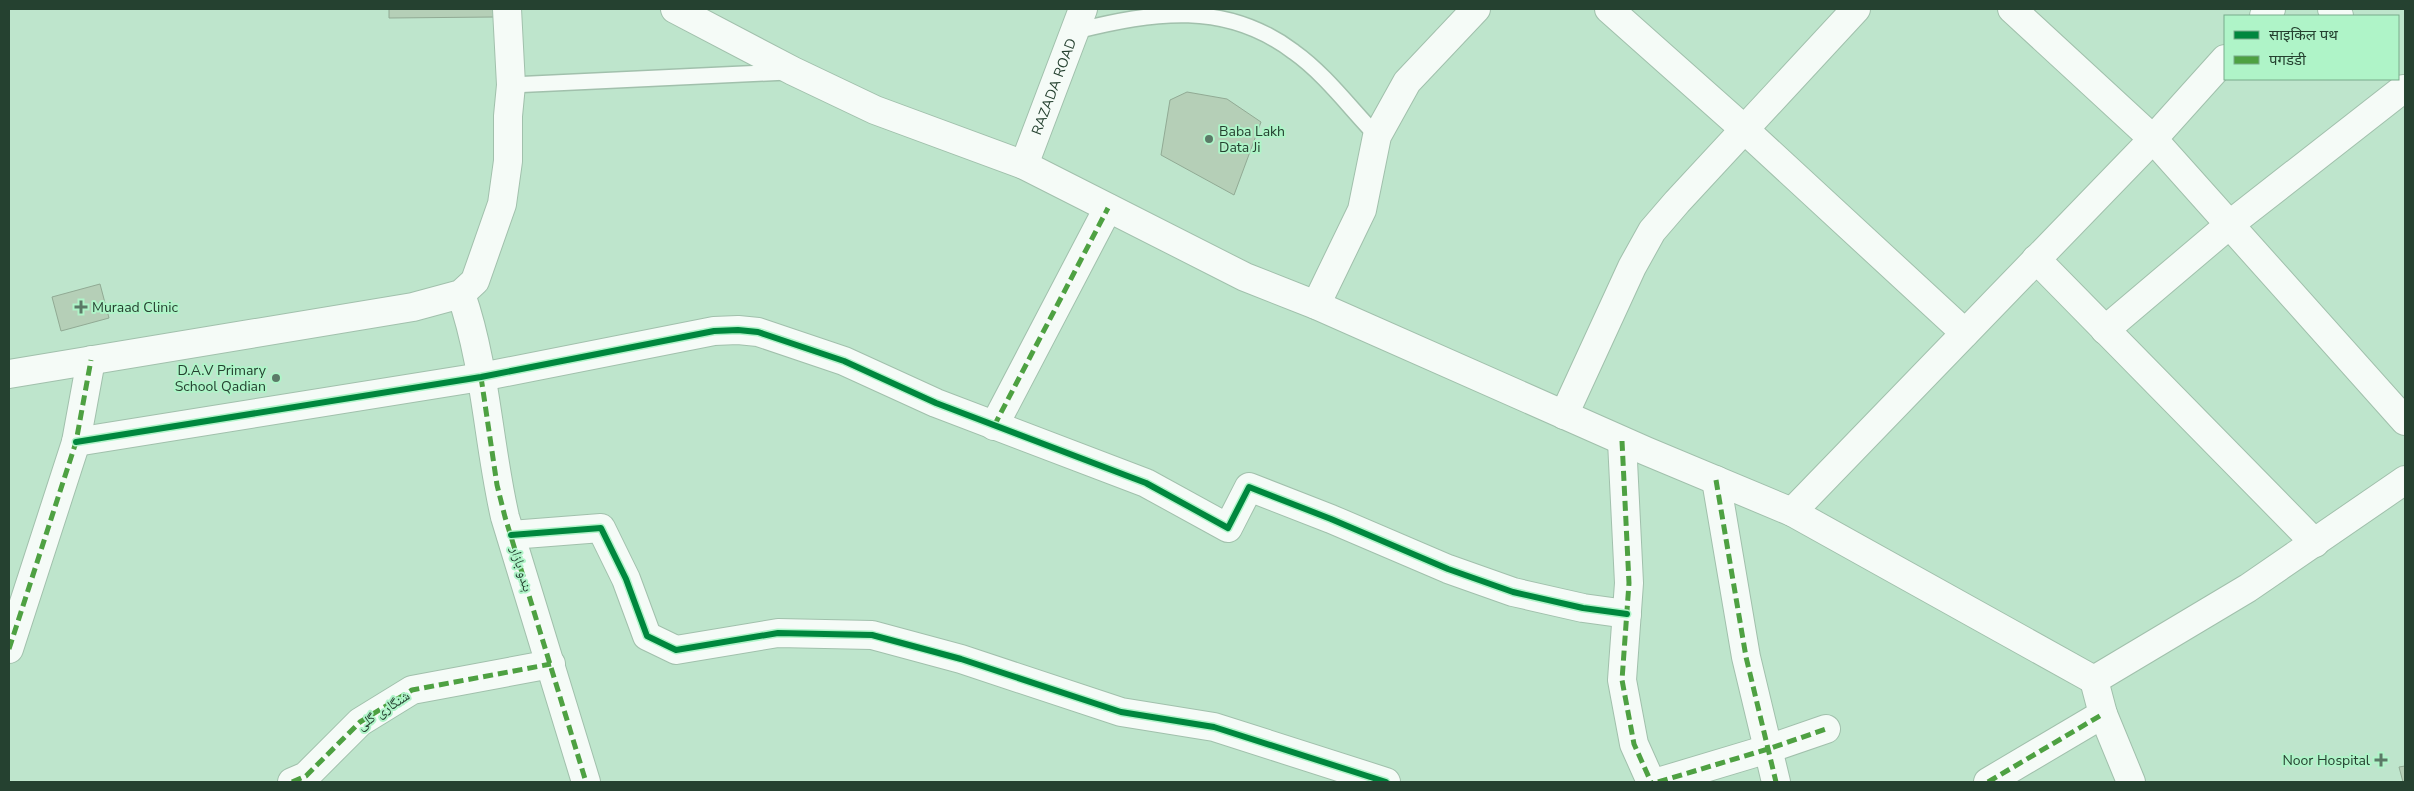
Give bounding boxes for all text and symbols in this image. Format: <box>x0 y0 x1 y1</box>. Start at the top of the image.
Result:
legend <box>2224 15 2399 80</box>
text: साइकिल पथ <box>2269 25 2338 45</box>
street label: RAZADA ROAD <box>1027 35 1081 138</box>
text: पगडंडी <box>2269 50 2307 70</box>
place label: Baba Lakh Data Ji <box>1219 122 1285 157</box>
marker: Baba Lakh Data Ji <box>1203 133 1215 145</box>
place label: Muraad Clinic <box>92 298 178 317</box>
marker: Muraad Clinic <box>74 300 88 314</box>
place label: D.A.V Primary School Qadian <box>175 361 267 396</box>
marker: D.A.V Primary School Qadian <box>270 372 282 384</box>
street label: ہندو بازار <box>505 543 537 594</box>
street label: شنگاری گلی <box>353 686 414 735</box>
place label: Noor Hospital <box>2282 751 2371 770</box>
marker: Noor Hospital <box>2374 753 2388 767</box>

